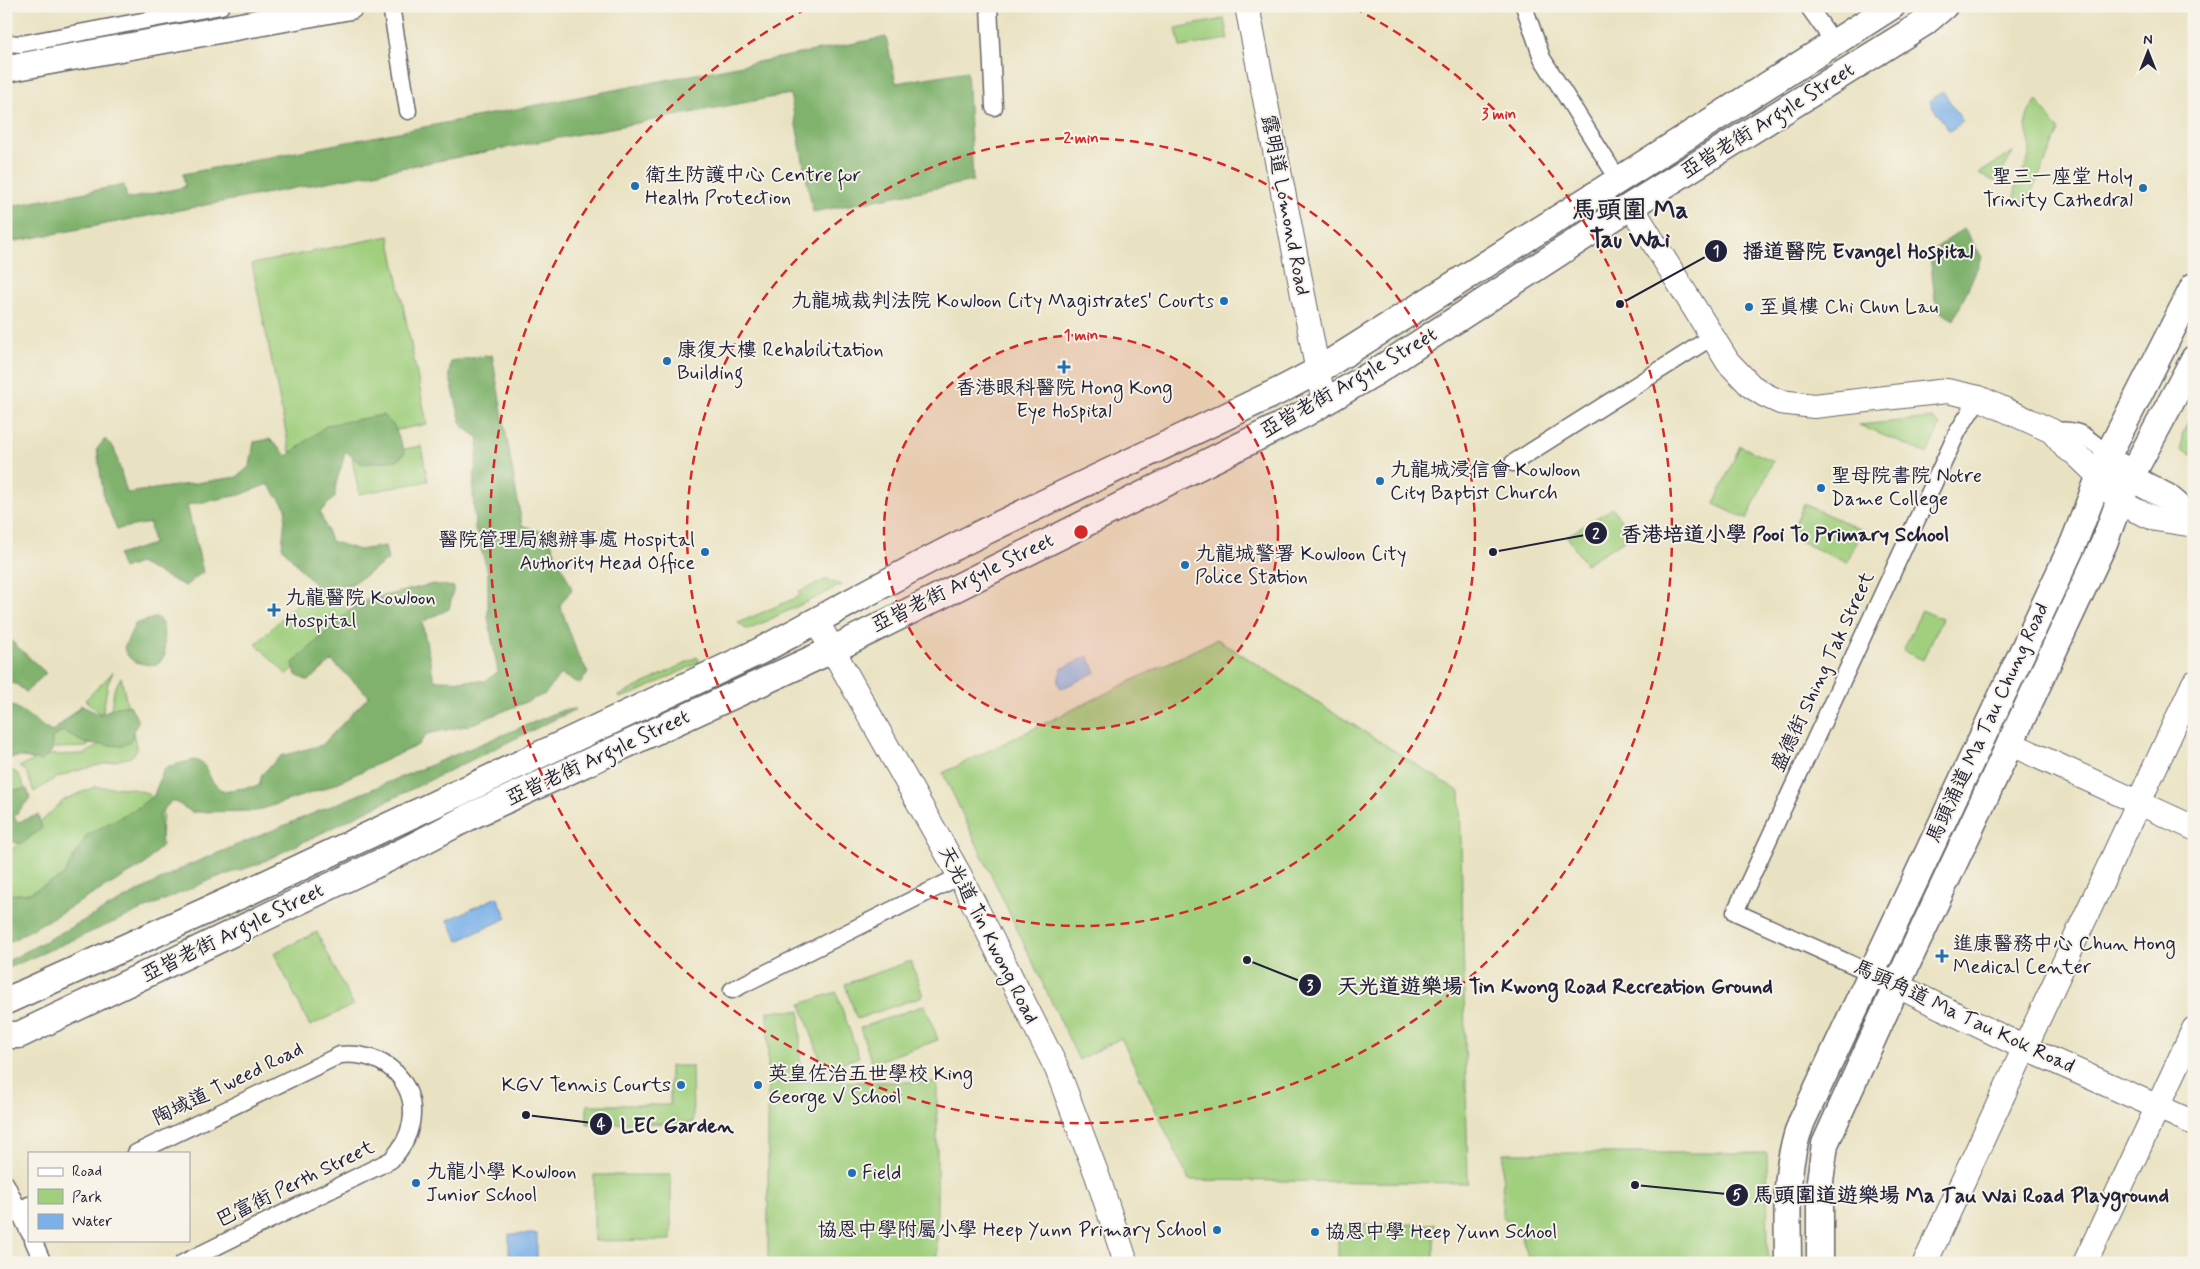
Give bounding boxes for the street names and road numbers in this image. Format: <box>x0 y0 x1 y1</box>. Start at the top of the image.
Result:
street label: 亞皆老街 Argyle Street <box>1676 57 1861 187</box>
street label: 露明道 Lomond Road <box>1254 112 1316 298</box>
street label: 亞皆老街 Argyle Street <box>1256 321 1443 446</box>
street label: 亞皆老街 Argyle Street <box>867 527 1059 641</box>
street label: 盛德街 Shing Tak Street <box>1765 567 1881 776</box>
street label: 馬頭涌道 Ma Tau Chung Road <box>1920 598 2056 848</box>
street label: 亞皆老街 Argyle Street <box>502 704 695 814</box>
street label: 天光道 Tin Kwong Road <box>931 841 1045 1029</box>
street label: 亞皆老街 Argyle Street <box>137 877 329 991</box>
street label: 馬頭角道 Ma Tau Kok Road <box>1849 954 2079 1080</box>
street label: 陶域道 Tweed Road <box>148 1036 308 1132</box>
street label: 巴富街 Perth Street <box>211 1134 379 1234</box>

